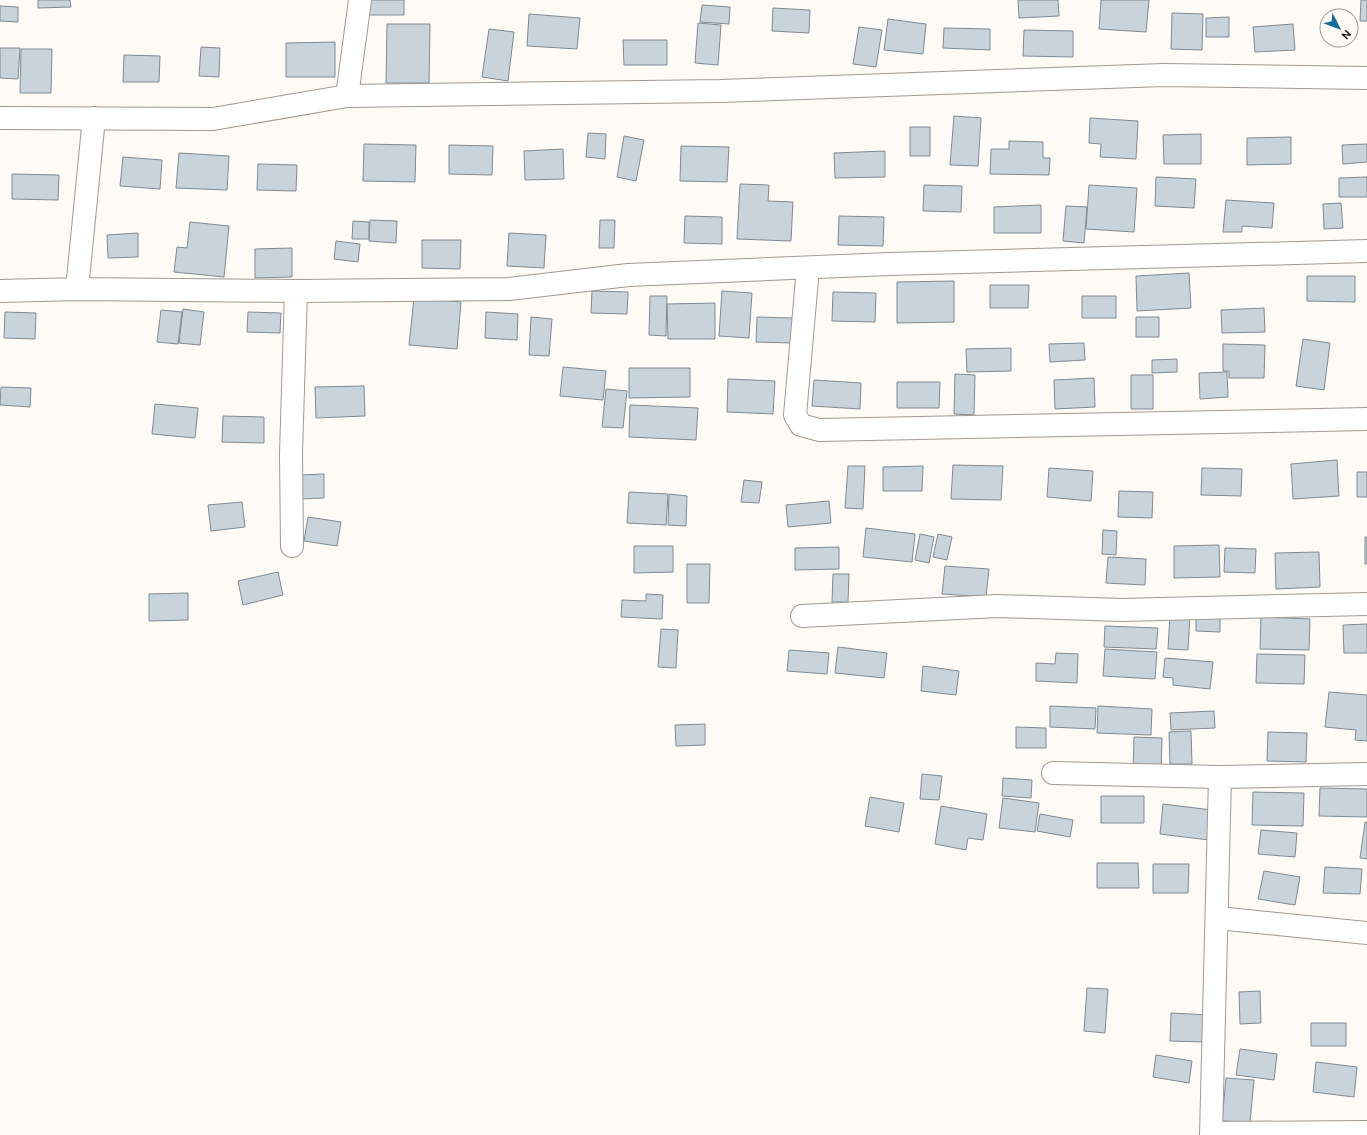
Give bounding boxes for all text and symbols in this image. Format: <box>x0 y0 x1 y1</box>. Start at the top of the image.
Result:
north arrow <box>1319 8 1359 48</box>
text: N <box>1339 28 1354 42</box>

